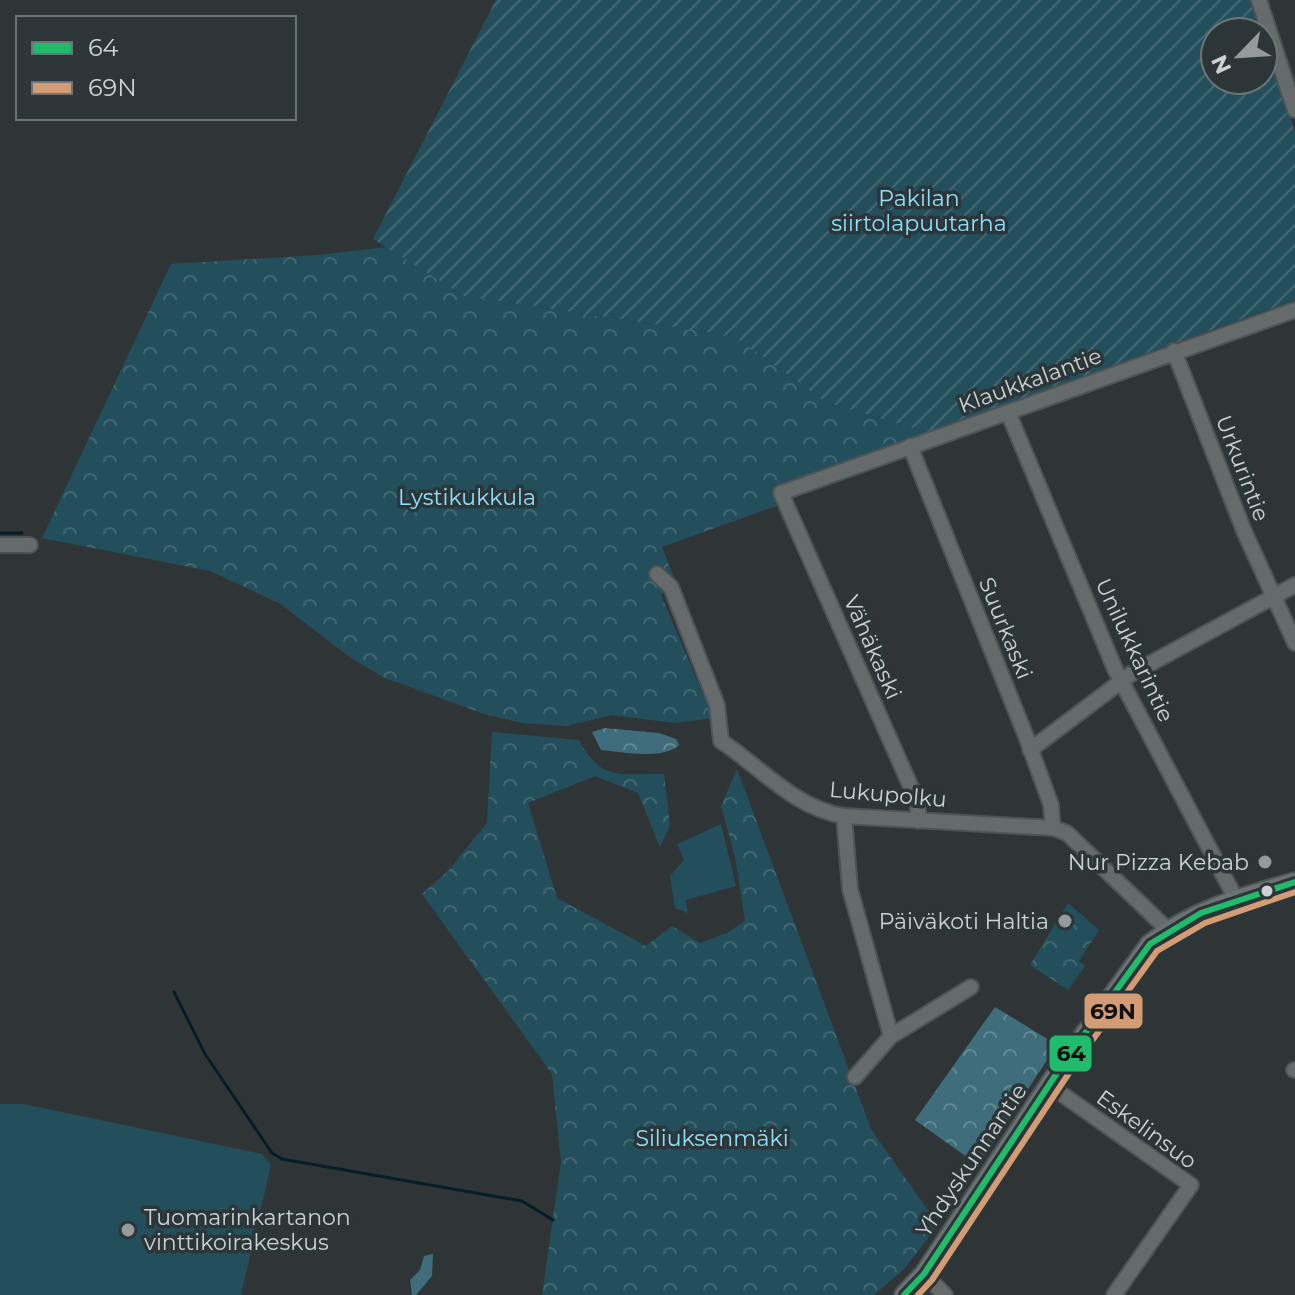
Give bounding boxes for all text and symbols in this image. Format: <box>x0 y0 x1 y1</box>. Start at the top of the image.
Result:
legend <box>16 16 296 120</box>
north arrow <box>1199 16 1279 96</box>
text: 64 <box>88 33 119 62</box>
text: N <box>1205 50 1237 78</box>
text: 69N <box>88 73 137 102</box>
park label: Pakilan siirtolapuutarha <box>831 185 1007 237</box>
street label: Klaukkalantie <box>955 342 1105 419</box>
street label: Urkurintie <box>1210 411 1275 525</box>
park label: Lystikukkula <box>398 484 536 511</box>
street label: Suurkaski <box>973 573 1038 683</box>
street label: Unilukkarintie <box>1089 574 1180 726</box>
street label: Vähäkaski <box>838 591 907 703</box>
street label: Lukupolku <box>828 776 948 813</box>
place label: Nur Pizza Kebab <box>1068 849 1249 876</box>
marker: Nur Pizza Kebab <box>1256 853 1274 871</box>
unlabelled marker <box>1259 883 1275 899</box>
place label: Päiväkoti Haltia <box>879 908 1049 935</box>
marker: Päiväkoti Haltia <box>1056 912 1074 930</box>
line badge: 69N <box>1083 992 1144 1030</box>
text: 69N <box>1090 998 1136 1025</box>
line badge: 64 <box>1048 1034 1093 1073</box>
text: 64 <box>1056 1040 1086 1067</box>
street label: Yhdyskunnantie <box>910 1078 1033 1242</box>
street label: Eskelinsuo <box>1091 1084 1202 1175</box>
park label: Siliuksenmäki <box>635 1125 789 1152</box>
place label: Tuomarinkartanon vinttikoirakeskus <box>144 1204 351 1256</box>
marker: Tuomarinkartanon vinttikoirakeskus <box>119 1221 137 1239</box>

